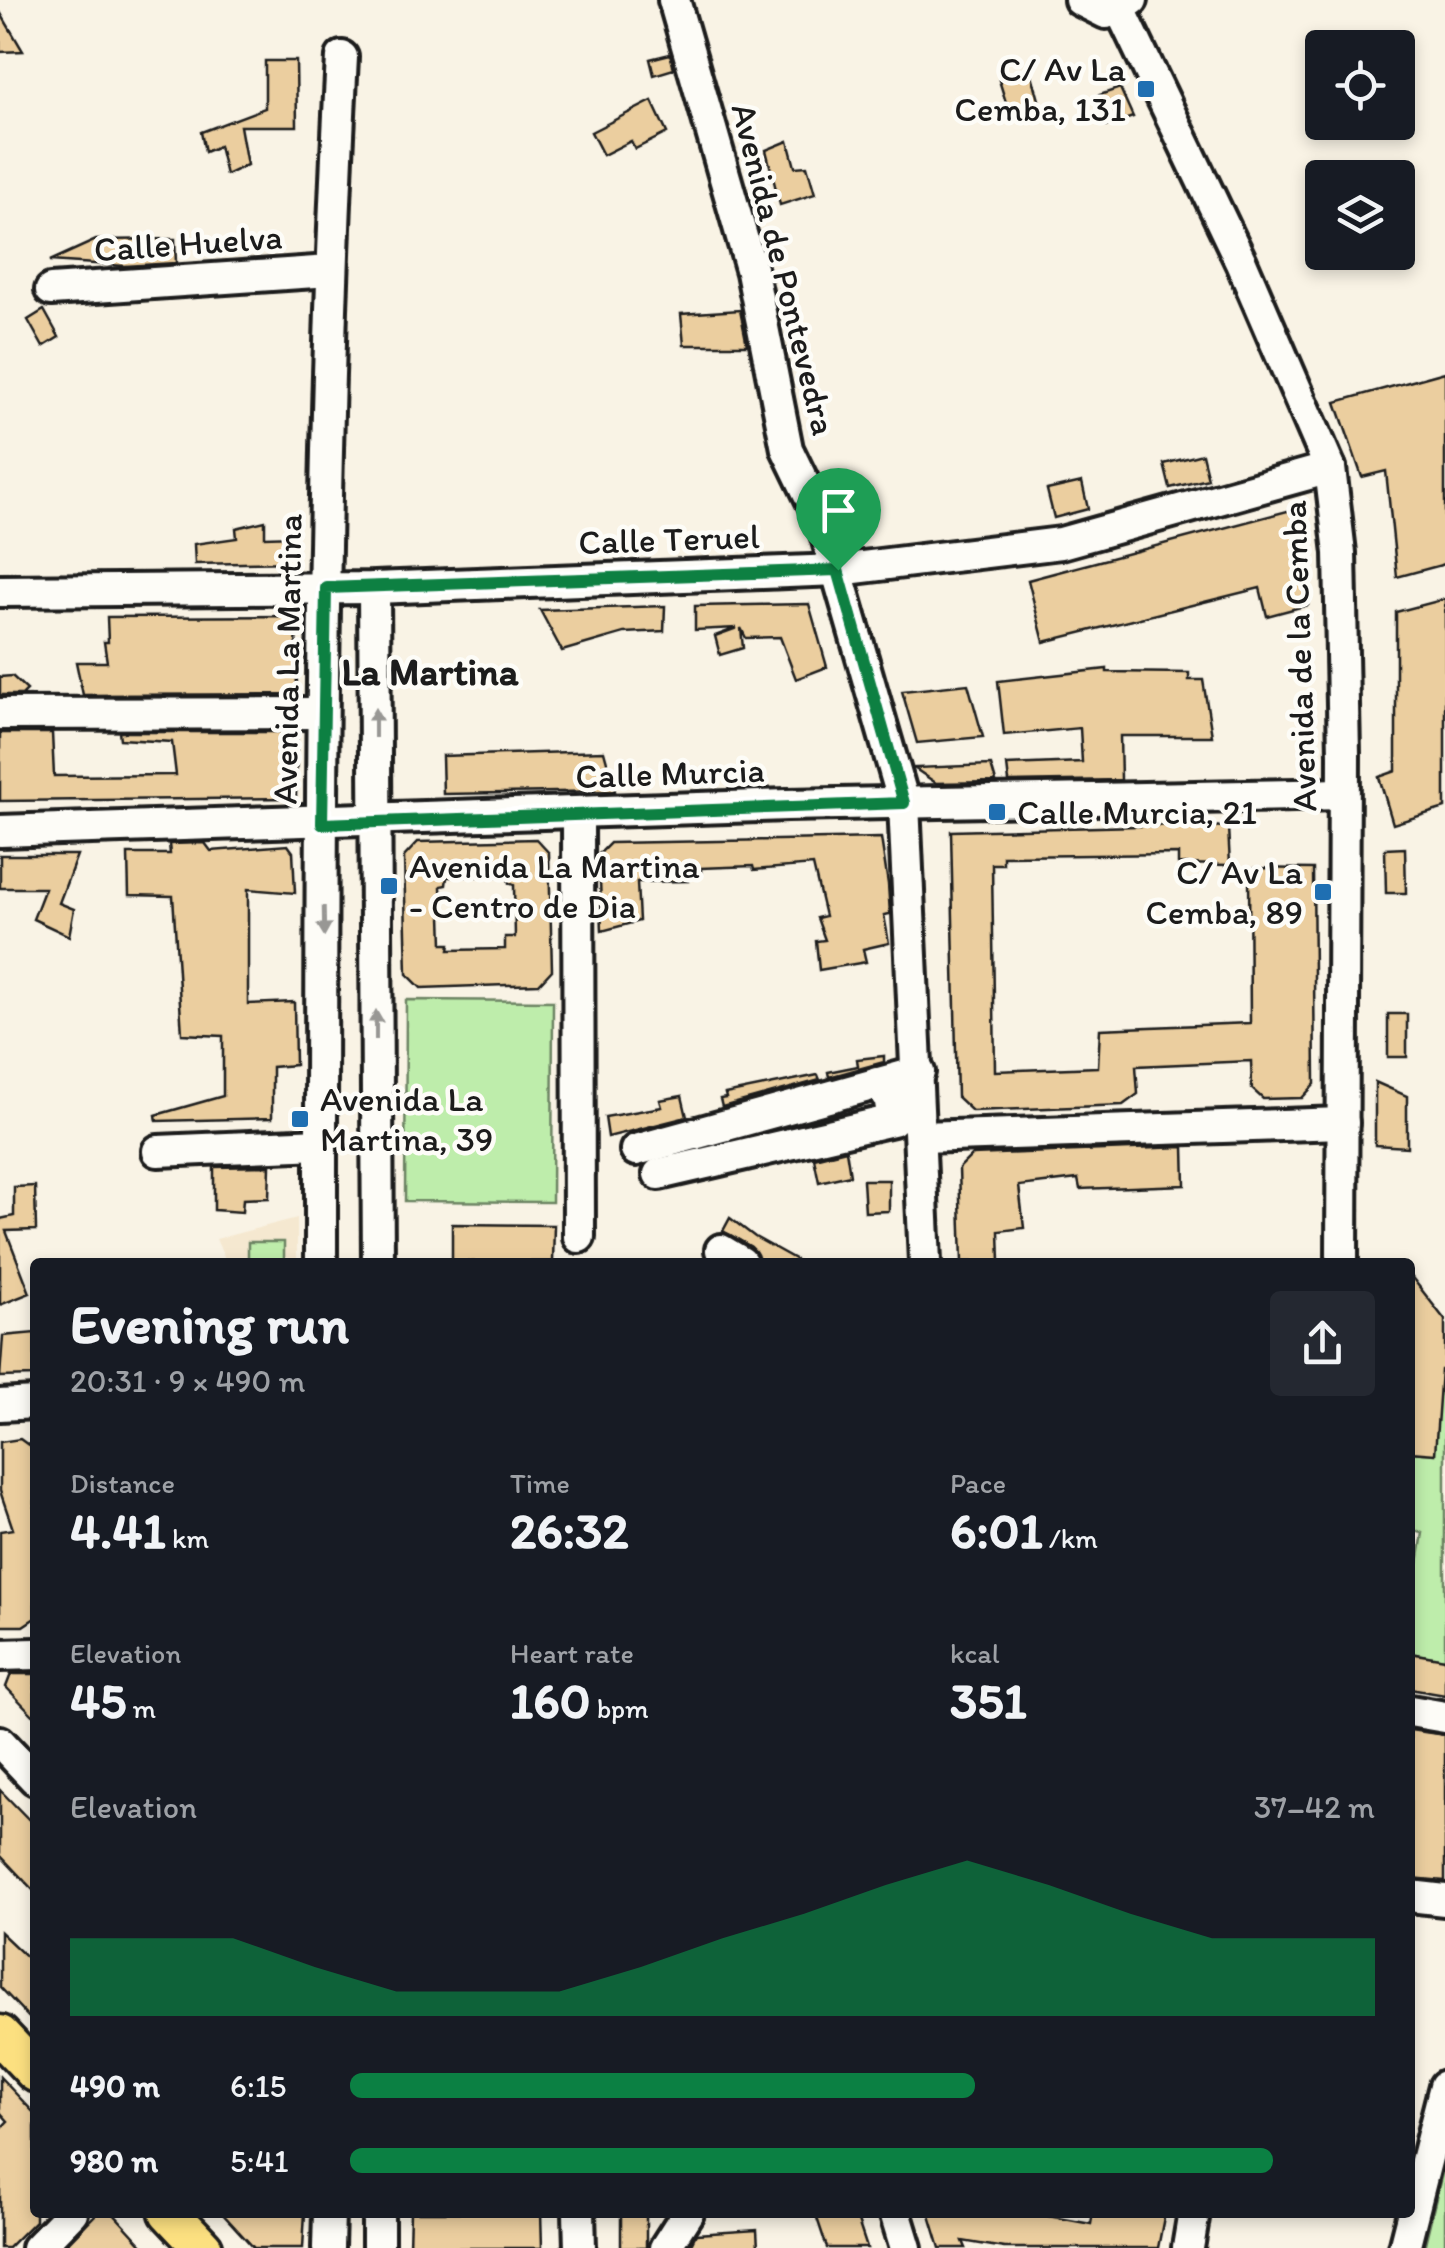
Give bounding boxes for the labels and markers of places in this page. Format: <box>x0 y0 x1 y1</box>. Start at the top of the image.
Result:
place label: C/ Av La Cemba, 131 <box>954 48 1126 130</box>
marker: C/ Av La Cemba, 131 <box>1135 78 1157 100</box>
pin <box>796 468 881 571</box>
place label: Calle Murcia, 21 <box>1017 791 1257 833</box>
marker: Calle Murcia, 21 <box>986 801 1008 823</box>
place label: Avenida La Martina - Centro de Dia <box>409 845 700 927</box>
place label: C/ Av La Cemba, 89 <box>1145 851 1303 933</box>
marker: Avenida La Martina - Centro de Dia <box>378 875 400 897</box>
marker: C/ Av La Cemba, 89 <box>1312 881 1334 903</box>
place label: Avenida La Martina, 39 <box>320 1078 493 1160</box>
marker: Avenida La Martina, 39 <box>289 1108 311 1130</box>

